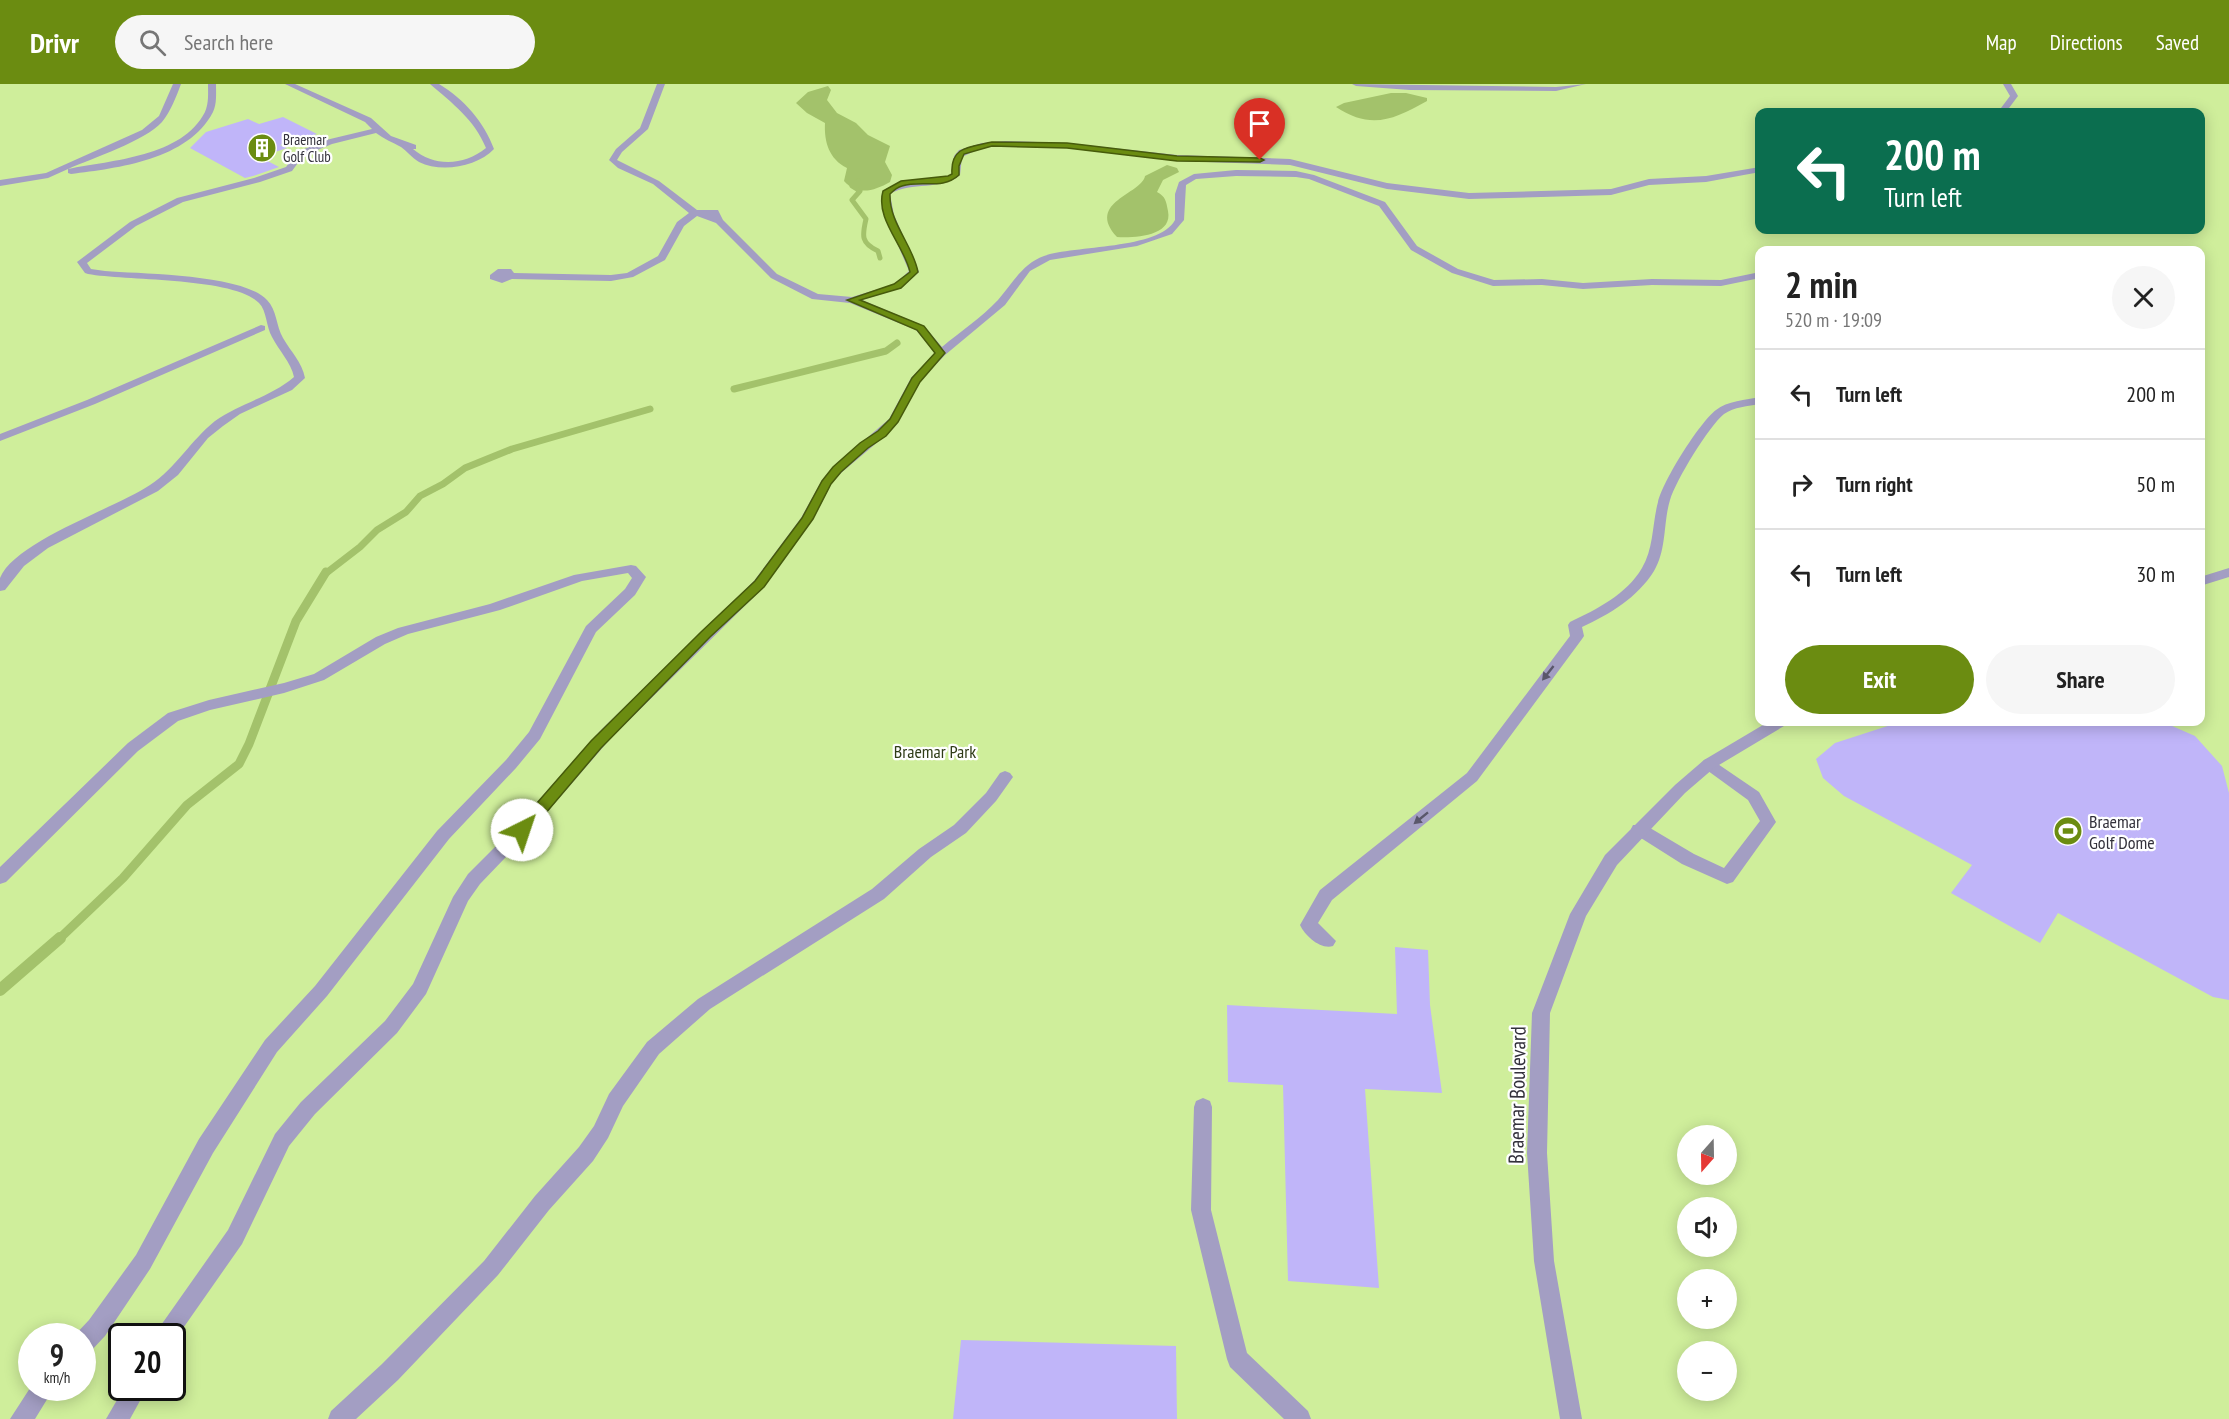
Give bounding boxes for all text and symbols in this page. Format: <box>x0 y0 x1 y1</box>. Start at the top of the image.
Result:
search box <box>115 15 535 69</box>
text: Drivr <box>30 24 79 61</box>
icon: search <box>136 26 169 59</box>
text: Search here <box>184 28 273 56</box>
text: Map <box>1986 29 2017 56</box>
text: Directions <box>2050 29 2123 56</box>
text: Saved <box>2156 29 2199 56</box>
pin <box>1234 98 1285 160</box>
icon: arrive <box>1243 107 1276 140</box>
text: 200 m <box>1884 127 1981 182</box>
place label: Braemar Golf Club <box>283 130 331 166</box>
building icon: Braemar Golf Club <box>246 132 278 164</box>
icon: left <box>1785 132 1863 210</box>
text: Turn left <box>1884 180 1962 214</box>
text: 2 min <box>1785 261 1858 308</box>
button: close <box>2112 266 2175 329</box>
text: 520 m · 19:09 <box>1785 307 1882 333</box>
icon: left <box>1785 378 1818 411</box>
text: Turn left <box>1836 380 1902 408</box>
text: 200 m <box>2126 380 2175 408</box>
icon: right <box>1785 468 1818 501</box>
text: Turn right <box>1836 470 1913 498</box>
text: 50 m <box>2136 470 2175 498</box>
icon: left <box>1785 558 1818 591</box>
text: Turn left <box>1836 560 1902 588</box>
text: 30 m <box>2136 560 2175 588</box>
button: Exit <box>1785 645 1974 714</box>
button: Share <box>1986 645 2175 714</box>
one-way arrow <box>1542 665 1555 681</box>
park label: Braemar Park <box>894 740 976 763</box>
position arrow <box>490 798 554 862</box>
place label: Braemar Golf Dome <box>2089 810 2155 854</box>
one-way arrow <box>1413 812 1429 825</box>
sports icon: Braemar Golf Dome <box>2052 815 2084 847</box>
street label: Braemar Boulevard <box>1502 1026 1532 1164</box>
north arrow <box>1677 1125 1737 1185</box>
map controls <box>1677 1125 1737 1401</box>
button: sound <box>1677 1197 1737 1257</box>
button: + <box>1677 1269 1737 1329</box>
speed limit sign: 20 <box>108 1323 186 1401</box>
text: 9 <box>50 1335 64 1374</box>
button: − <box>1677 1341 1737 1401</box>
text: km/h <box>44 1368 70 1387</box>

